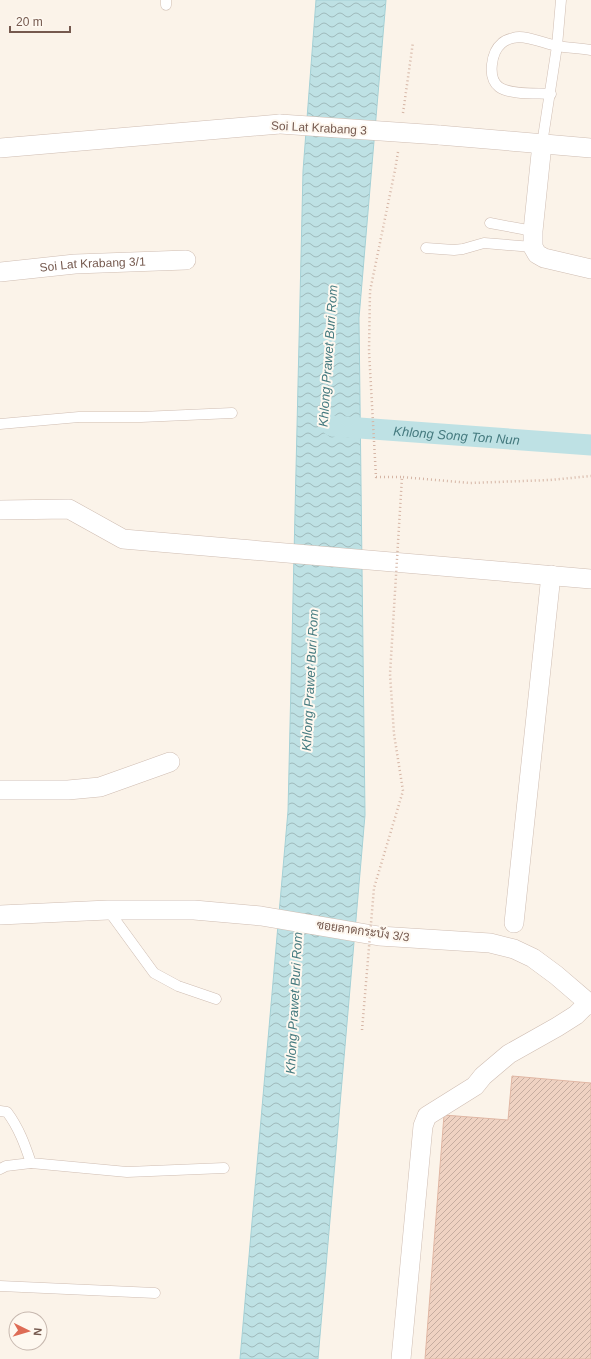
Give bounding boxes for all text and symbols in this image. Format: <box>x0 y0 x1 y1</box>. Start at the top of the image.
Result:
scale bar <box>10 8 70 34</box>
text: 20 m <box>16 15 43 29</box>
street label: Soi Lat Krabang 3 <box>271 118 368 138</box>
street label: Soi Lat Krabang 3/1 <box>39 254 146 275</box>
water label: Khlong Prawet Buri Rom <box>316 284 340 428</box>
water label: Khlong Song Ton Nun <box>393 423 520 447</box>
water label: Khlong Prawet Buri Rom <box>299 608 321 751</box>
street label: ซอยลาดกระบัง 3/3 <box>316 918 411 944</box>
water label: Khlong Prawet Buri Rom <box>283 931 305 1074</box>
north arrow <box>8 1311 48 1351</box>
text: N <box>32 1327 44 1336</box>

